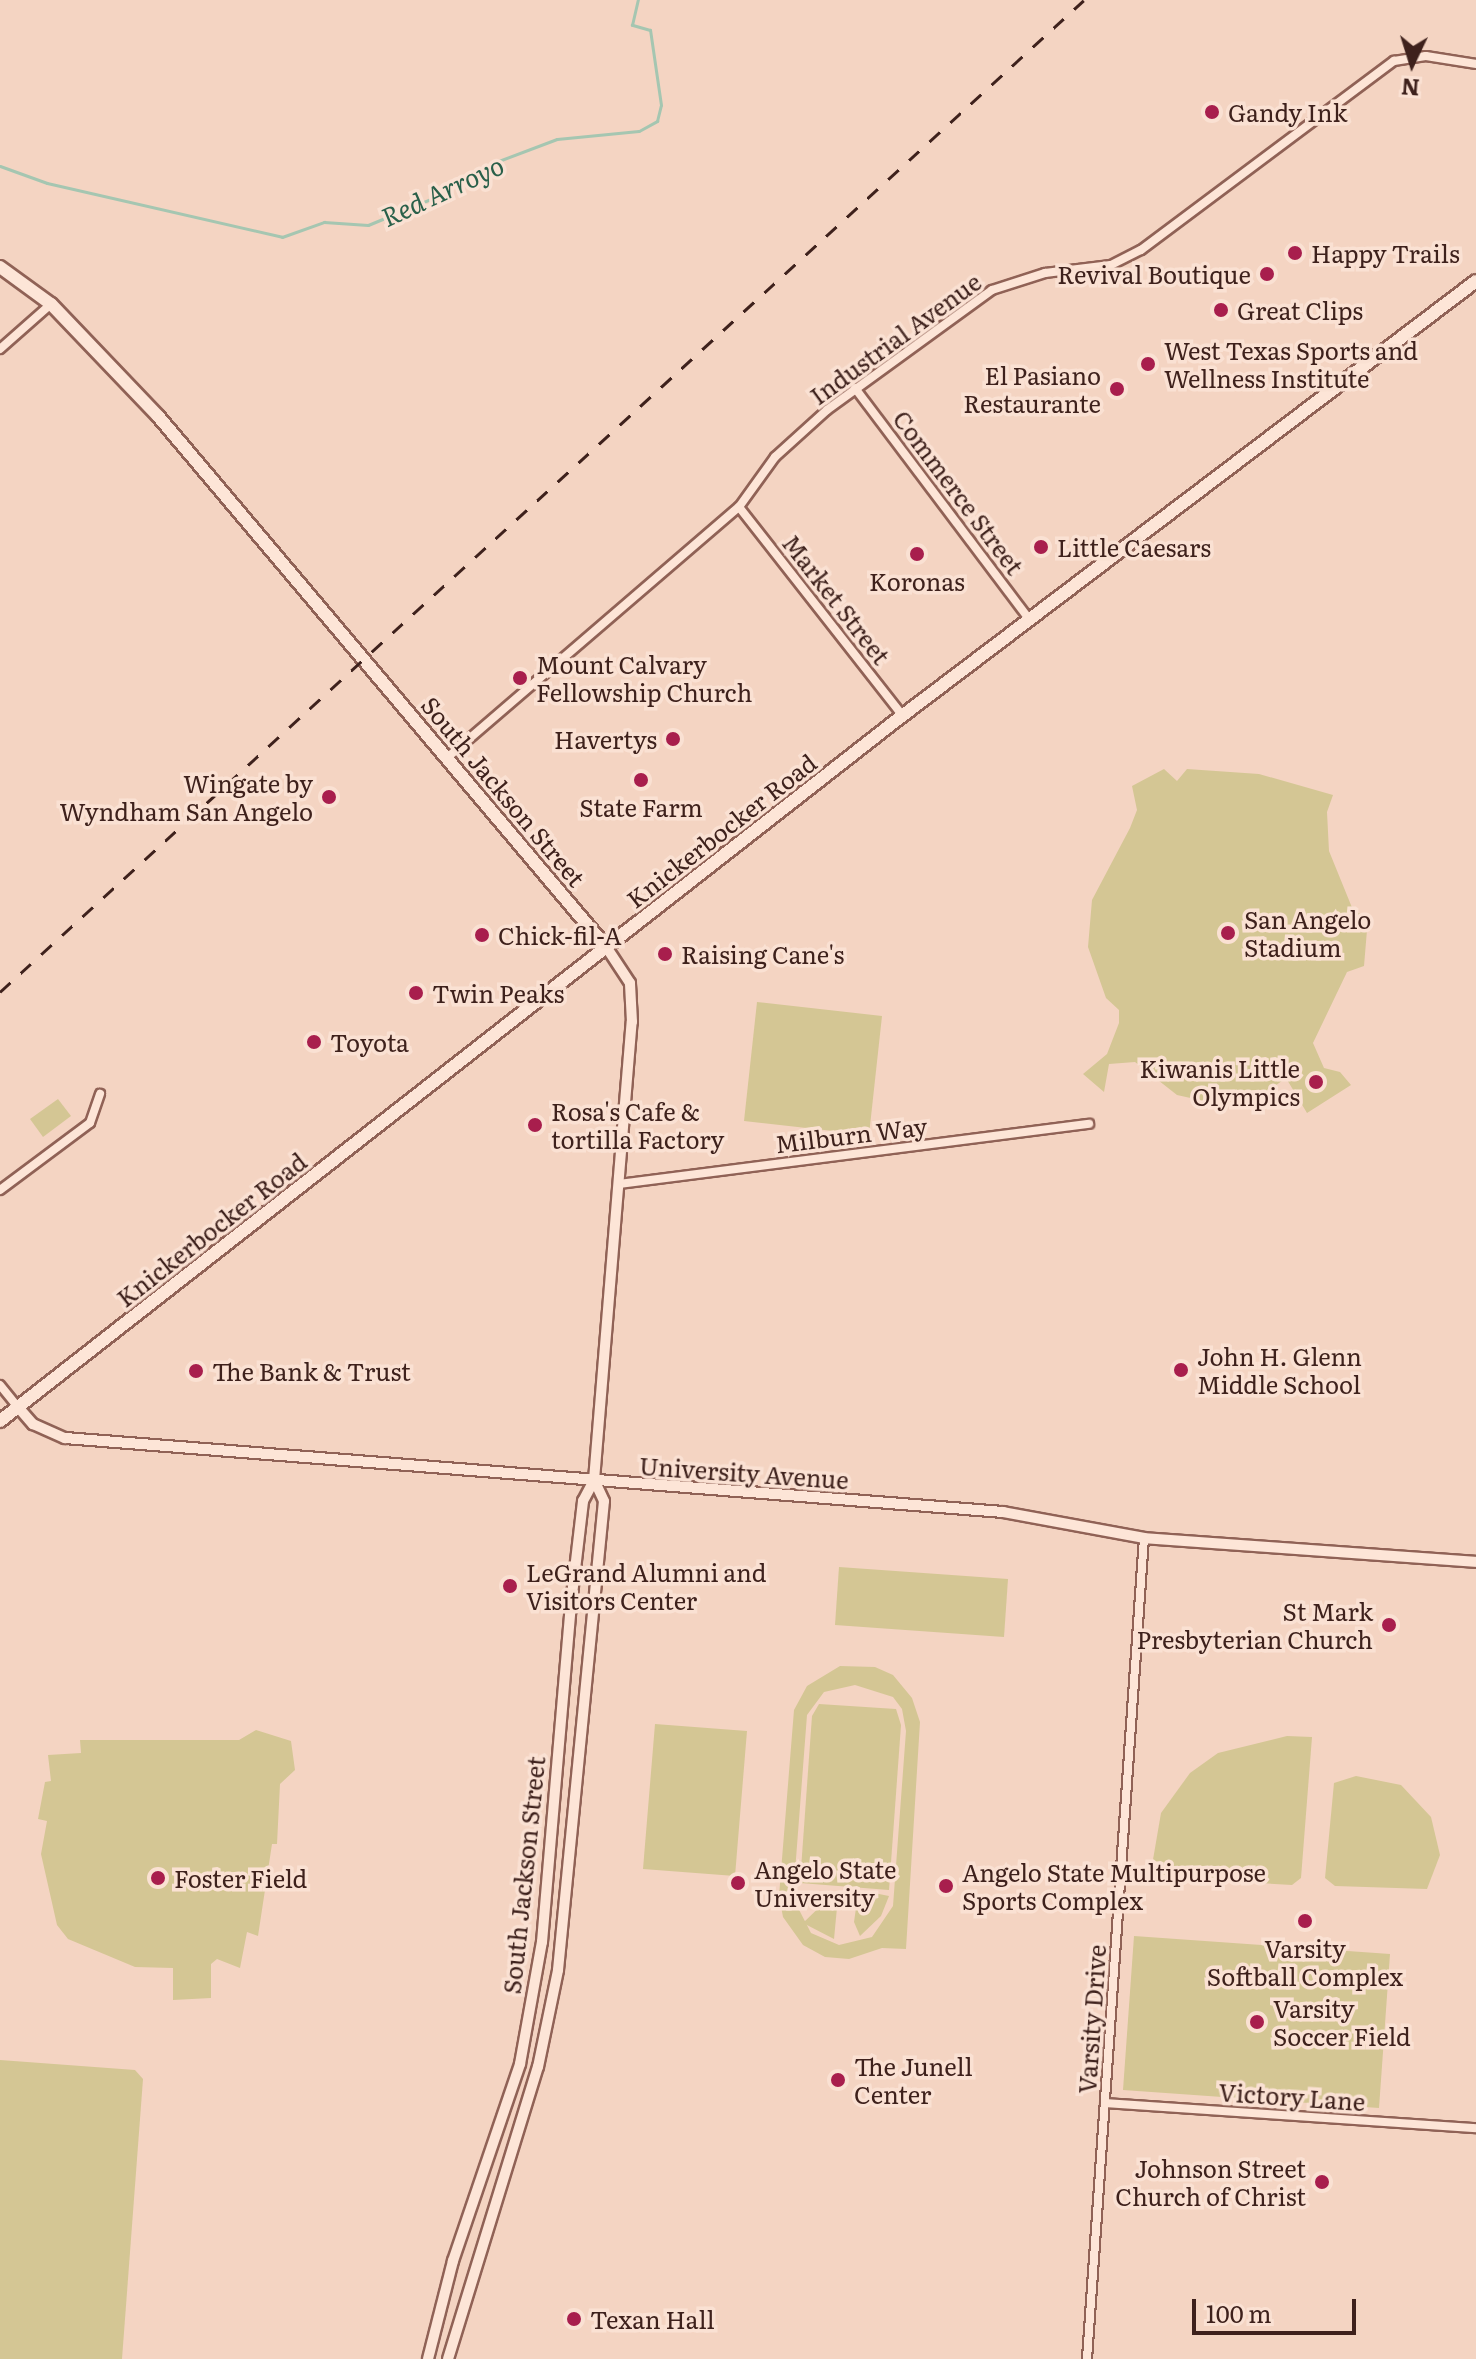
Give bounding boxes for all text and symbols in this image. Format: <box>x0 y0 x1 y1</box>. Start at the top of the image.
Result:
north arrow <box>1372 24 1452 104</box>
text: N <box>1400 71 1421 106</box>
place label: Gandy Ink <box>1228 98 1347 126</box>
marker: Gandy Ink <box>1203 103 1221 121</box>
water label: Red Arroyo <box>376 148 508 232</box>
place label: Happy Trails <box>1311 239 1460 267</box>
marker: Happy Trails <box>1286 244 1304 262</box>
place label: Revival Boutique <box>1057 260 1251 288</box>
marker: Revival Boutique <box>1258 265 1276 283</box>
street label: Industrial Avenue <box>804 266 986 410</box>
place label: Great Clips <box>1237 296 1363 324</box>
marker: Great Clips <box>1212 301 1230 319</box>
place label: West Texas Sports and Wellness Institute <box>1164 336 1418 392</box>
marker: West Texas Sports and Wellness Institute <box>1139 355 1157 373</box>
place label: El Pasiano Restaurante <box>963 361 1101 417</box>
marker: El Pasiano Restaurante <box>1108 380 1126 398</box>
street label: Commerce Street <box>888 404 1030 580</box>
street label: Market Street <box>777 528 897 670</box>
place label: Little Caesars <box>1057 533 1211 561</box>
marker: Little Caesars <box>1032 538 1050 556</box>
marker: Koronas <box>908 545 926 563</box>
place label: Koronas <box>869 567 965 595</box>
place label: Mount Calvary Fellowship Church <box>536 650 752 706</box>
marker: Mount Calvary Fellowship Church <box>511 669 529 687</box>
street label: South Jackson Street <box>416 690 592 892</box>
place label: Havertys <box>554 725 657 753</box>
marker: Havertys <box>664 730 682 748</box>
street label: Knickerbocker Road <box>620 747 822 913</box>
place label: Wingate by Wyndham San Angelo <box>59 769 313 825</box>
marker: State Farm <box>632 771 650 789</box>
marker: Wingate by Wyndham San Angelo <box>320 788 338 806</box>
place label: State Farm <box>579 793 703 821</box>
place label: San Angelo Stadium <box>1244 905 1371 961</box>
place label: Chick-fil-A <box>498 921 622 949</box>
marker: San Angelo Stadium <box>1219 924 1237 942</box>
marker: Chick-fil-A <box>473 926 491 944</box>
place label: Raising Cane's <box>681 940 844 968</box>
marker: Raising Cane's <box>656 945 674 963</box>
place label: Twin Peaks <box>432 979 564 1007</box>
marker: Twin Peaks <box>407 984 425 1002</box>
place label: Toyota <box>330 1028 409 1056</box>
marker: Toyota <box>305 1033 323 1051</box>
place label: Kiwanis Little Olympics <box>1140 1054 1300 1110</box>
marker: Kiwanis Little Olympics <box>1307 1073 1325 1091</box>
place label: Rosa's Cafe & tortilla Factory <box>551 1097 724 1153</box>
street label: Milburn Way <box>773 1110 929 1158</box>
marker: Rosa's Cafe & tortilla Factory <box>526 1116 544 1134</box>
street label: Knickerbocker Road <box>110 1146 312 1312</box>
place label: John H. Glenn Middle School <box>1197 1342 1362 1398</box>
place label: The Bank & Trust <box>212 1357 411 1385</box>
marker: John H. Glenn Middle School <box>1172 1361 1190 1379</box>
marker: The Bank & Trust <box>187 1362 205 1380</box>
street label: University Avenue <box>638 1450 850 1494</box>
place label: LeGrand Alumni and Visitors Center <box>526 1558 766 1614</box>
marker: LeGrand Alumni and Visitors Center <box>501 1577 519 1595</box>
place label: St Mark Presbyterian Church <box>1137 1597 1373 1653</box>
marker: St Mark Presbyterian Church <box>1380 1616 1398 1634</box>
street label: South Jackson Street <box>496 1755 550 1995</box>
place label: Angelo State University <box>754 1855 897 1911</box>
place label: Angelo State Multipurpose Sports Complex <box>962 1858 1266 1914</box>
place label: Foster Field <box>174 1864 307 1892</box>
marker: Foster Field <box>149 1869 167 1887</box>
marker: Angelo State University <box>729 1874 747 1892</box>
marker: Angelo State Multipurpose Sports Complex <box>937 1877 955 1895</box>
marker: Varsity Softball Complex <box>1296 1912 1314 1930</box>
place label: Varsity Softball Complex <box>1207 1934 1403 1990</box>
street label: Varsity Drive <box>1071 1943 1111 2095</box>
place label: Varsity Soccer Field <box>1273 1994 1411 2050</box>
marker: Varsity Soccer Field <box>1248 2013 1266 2031</box>
place label: The Junell Center <box>854 2052 973 2108</box>
marker: The Junell Center <box>829 2071 847 2089</box>
street label: Victory Lane <box>1218 2077 1366 2115</box>
place label: Johnson Street Church of Christ <box>1115 2154 1306 2210</box>
marker: Johnson Street Church of Christ <box>1313 2173 1331 2191</box>
scale bar <box>1196 2283 1360 2333</box>
text: 100 m <box>1206 2295 1272 2330</box>
place label: Texan Hall <box>590 2305 715 2333</box>
marker: Texan Hall <box>565 2310 583 2328</box>

